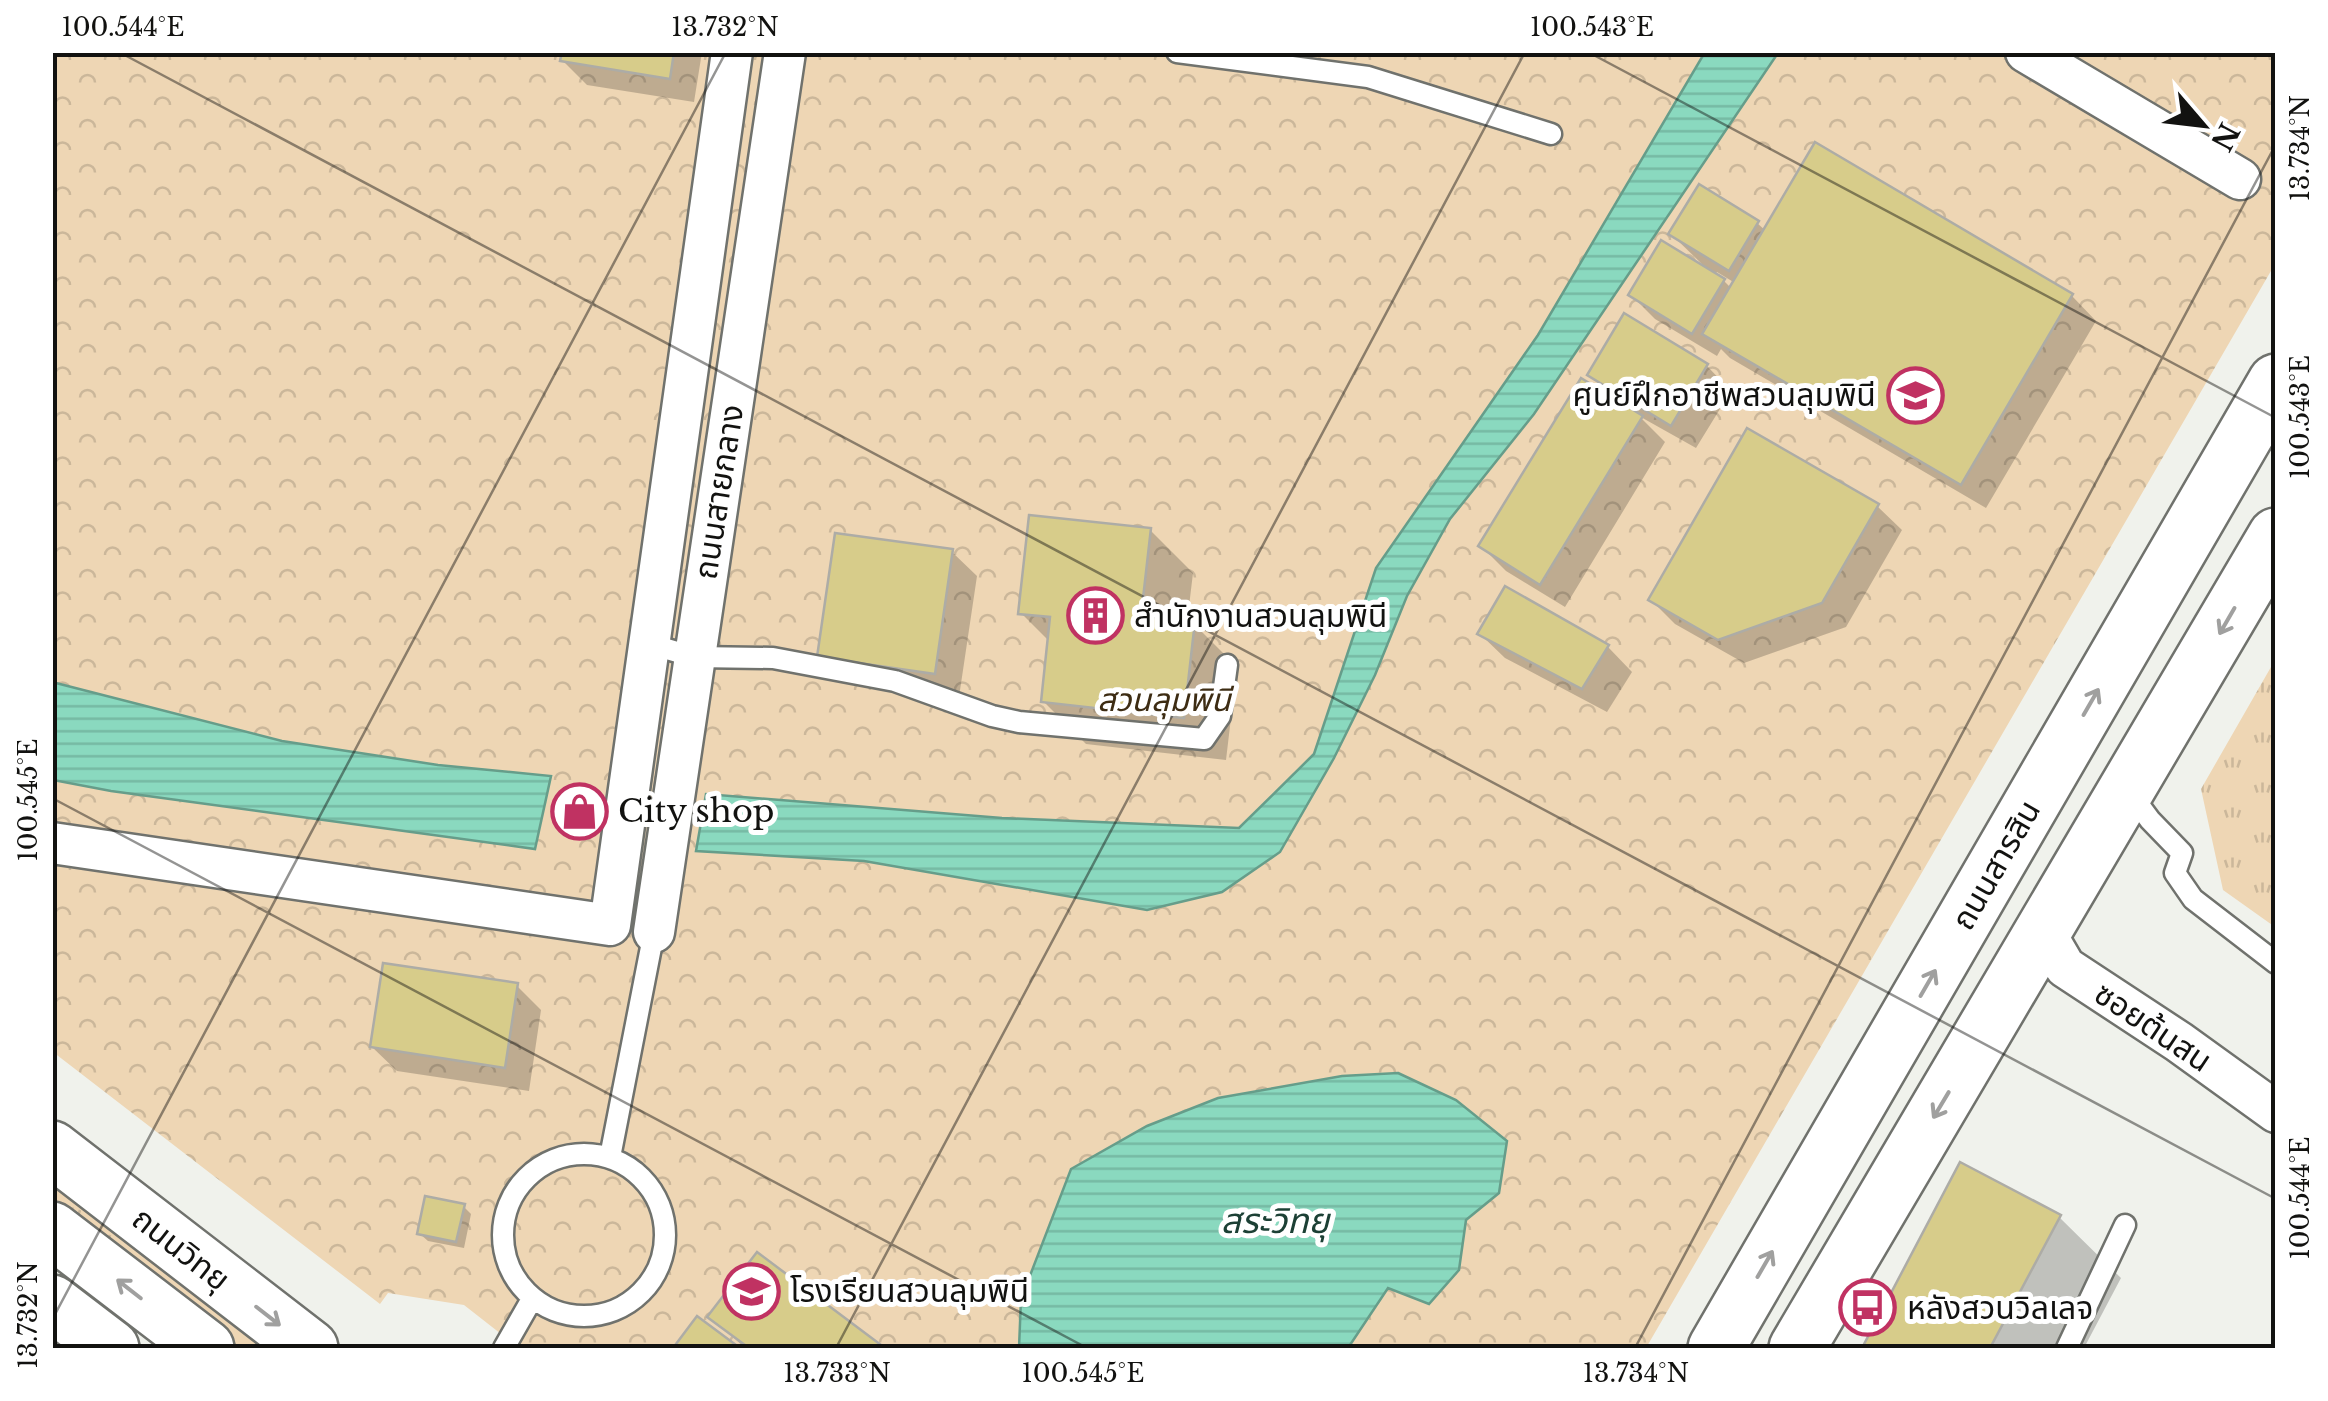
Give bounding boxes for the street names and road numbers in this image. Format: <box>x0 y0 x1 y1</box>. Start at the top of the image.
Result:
street label: ถนนสายกลาง <box>685 402 753 582</box>
street label: ถนนสารสิน <box>1943 793 2049 937</box>
street label: ซอยต้นสน <box>2087 973 2219 1081</box>
street label: ถนนวิทยุ <box>124 1199 238 1299</box>

